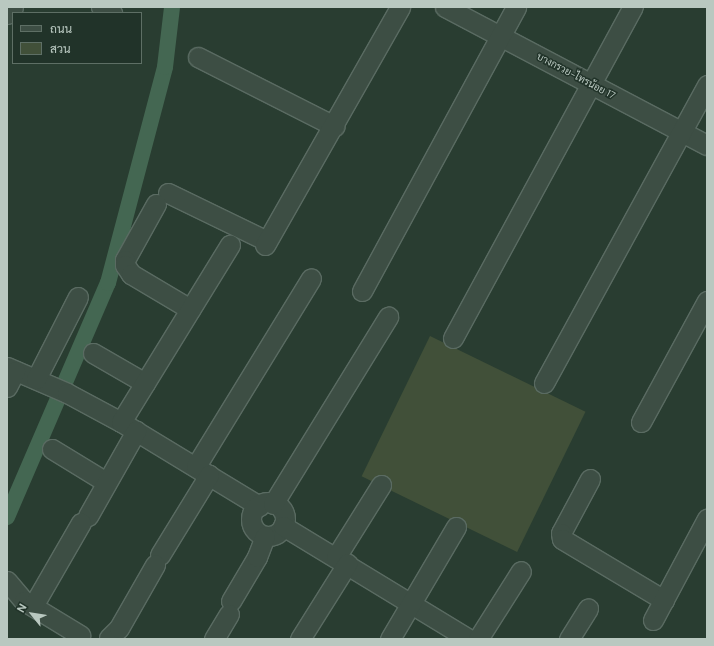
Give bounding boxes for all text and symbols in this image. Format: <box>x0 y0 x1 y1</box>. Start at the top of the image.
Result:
legend <box>12 12 142 64</box>
text: ถนน <box>50 21 72 37</box>
text: สวน <box>50 41 71 57</box>
street label: บางกรวย-ไทรน้อย 17 <box>535 50 617 102</box>
north arrow <box>12 594 52 634</box>
text: N <box>14 601 30 615</box>

